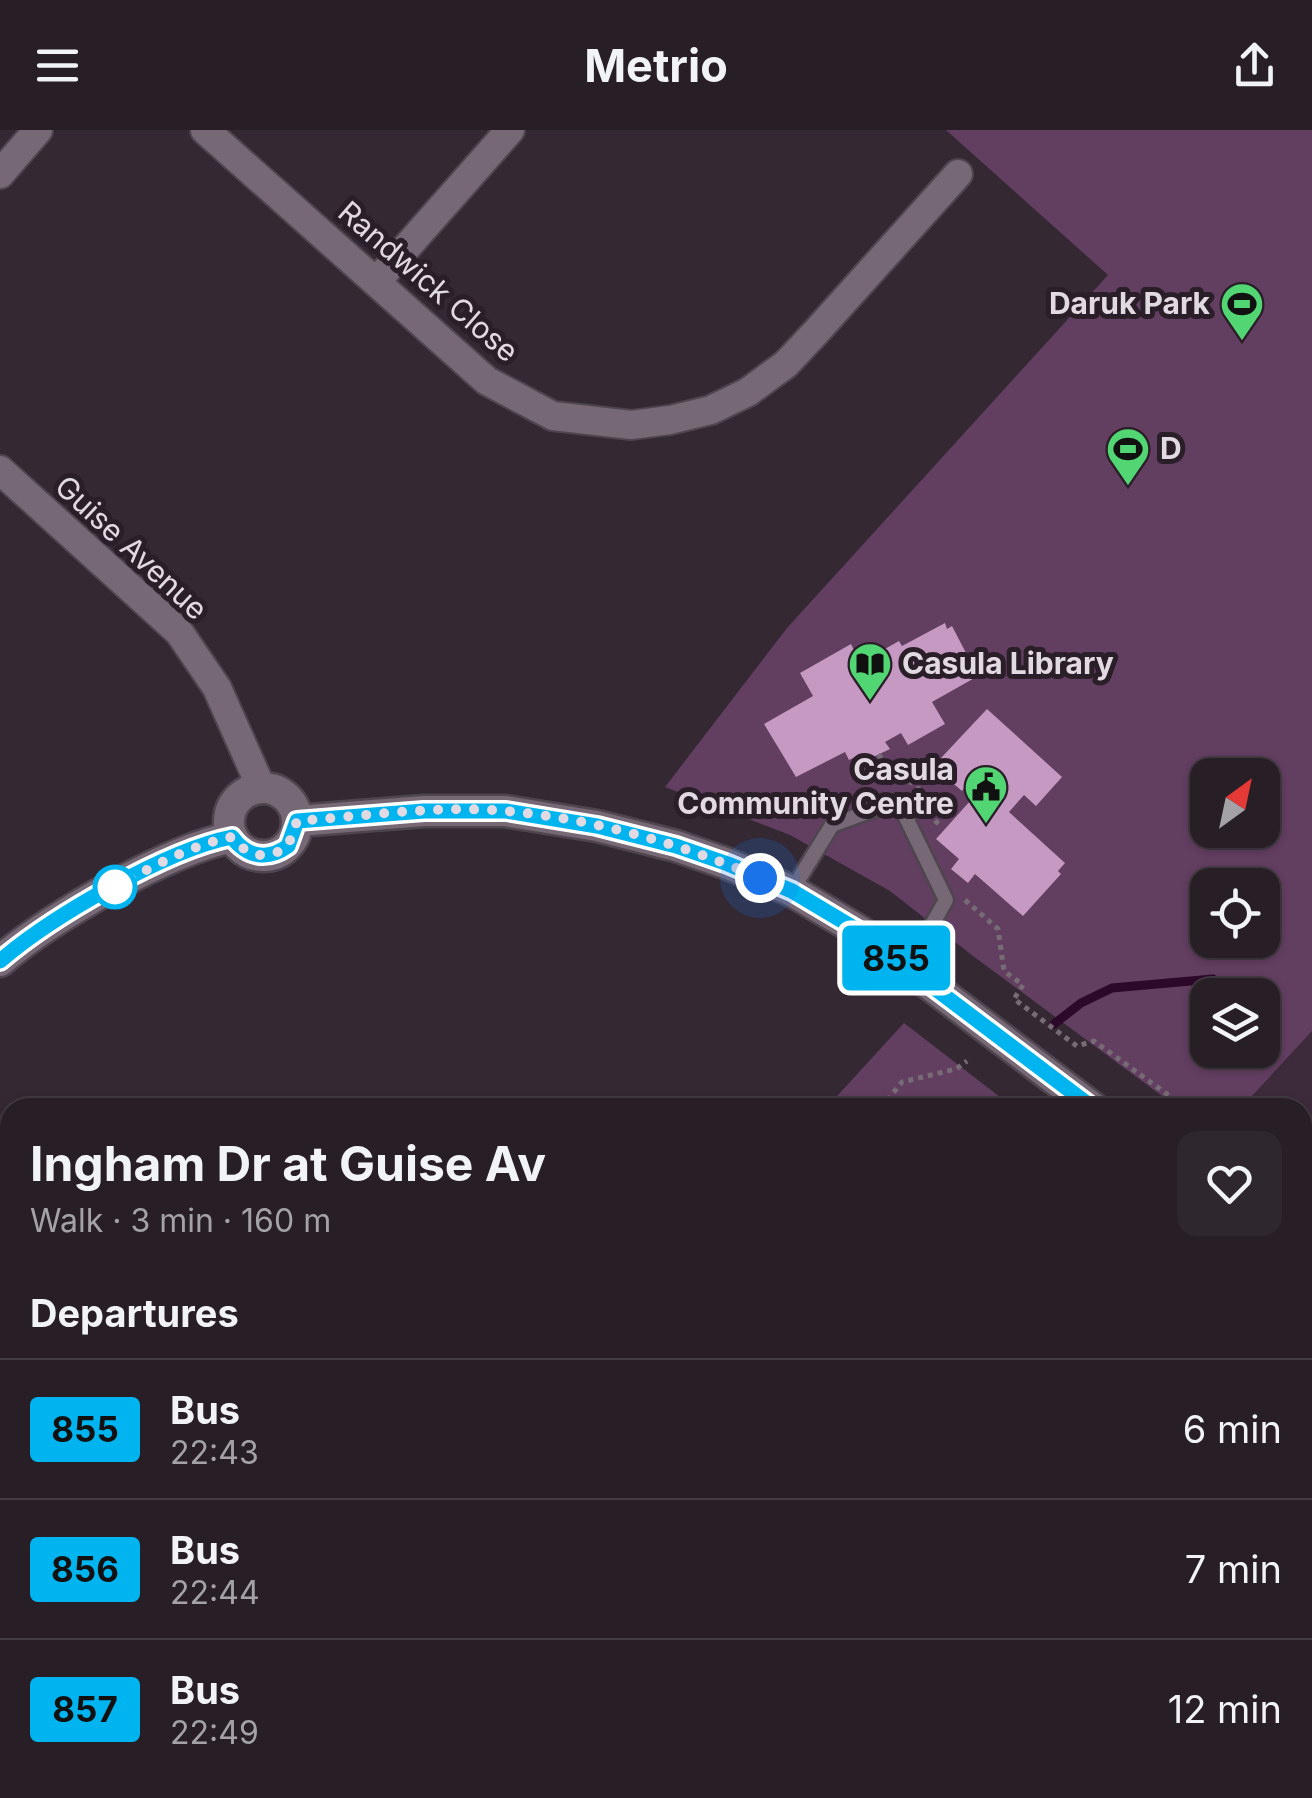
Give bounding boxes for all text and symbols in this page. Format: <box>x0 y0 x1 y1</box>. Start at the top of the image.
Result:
icon: menu <box>30 38 85 93</box>
text: Metrio <box>584 38 728 93</box>
icon: share <box>1227 38 1282 93</box>
street label: Randwick Close <box>331 193 526 369</box>
sports icon: Daruk Park <box>1219 281 1265 342</box>
place label: Daruk Park <box>1049 285 1211 321</box>
sports icon: D <box>1105 426 1151 487</box>
place label: D <box>1160 430 1182 466</box>
street label: Guise Avenue <box>48 468 215 627</box>
library icon: Casula Library <box>847 641 893 702</box>
place label: Casula Library <box>902 645 1114 681</box>
place label: Casula Community Centre <box>677 751 954 821</box>
north arrow <box>1190 758 1280 848</box>
map controls <box>1190 758 1280 1068</box>
public building icon: Casula Community Centre <box>963 764 1009 825</box>
your location <box>735 853 785 903</box>
unlabelled marker <box>94 866 136 908</box>
button: locate <box>1190 868 1280 958</box>
line badge: 855 <box>838 926 954 990</box>
text: 855 <box>862 937 930 979</box>
button: layers <box>1190 978 1280 1068</box>
button: heart <box>1177 1131 1282 1236</box>
text: Ingham Dr at Guise Av <box>30 1134 546 1193</box>
text: Walk · 3 min · 160 m <box>30 1201 331 1240</box>
text: Departures <box>30 1290 239 1336</box>
text: Bus <box>170 1387 240 1433</box>
text: 6 min <box>1183 1406 1282 1452</box>
text: 855 <box>51 1408 119 1450</box>
text: 22:43 <box>170 1433 259 1472</box>
text: Bus <box>170 1527 240 1573</box>
text: 7 min <box>1185 1546 1282 1592</box>
text: 856 <box>51 1548 119 1590</box>
text: 22:44 <box>170 1573 260 1612</box>
text: Bus <box>170 1667 240 1713</box>
text: 12 min <box>1168 1686 1282 1732</box>
text: 857 <box>52 1688 118 1730</box>
text: 22:49 <box>170 1713 259 1752</box>

